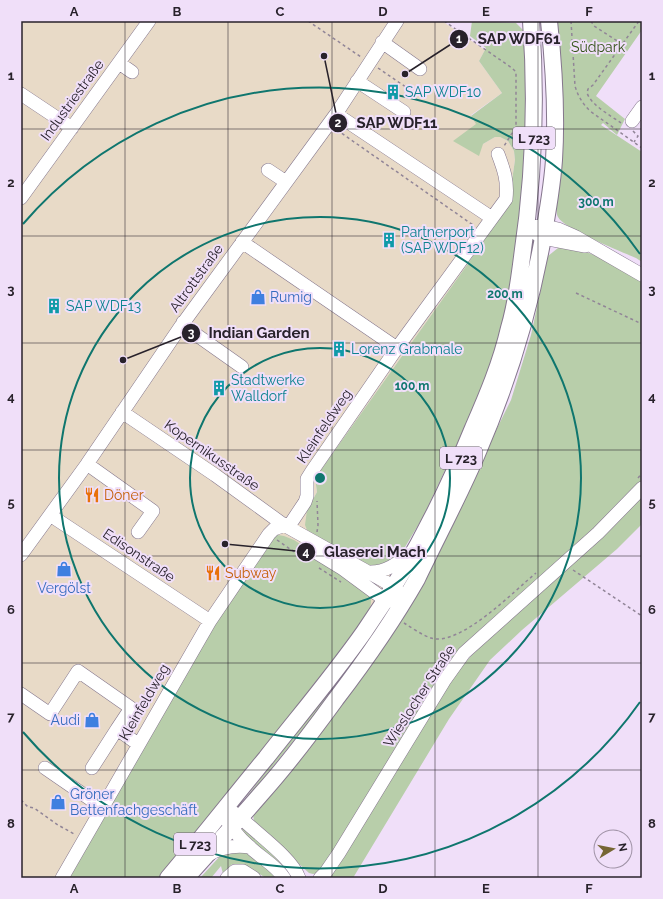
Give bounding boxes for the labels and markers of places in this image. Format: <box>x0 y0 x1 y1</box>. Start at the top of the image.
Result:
callout: SAP WDF61 <box>449 25 569 52</box>
building icon: SAP WDF10 <box>384 83 402 101</box>
place label: SAP WDF10 <box>405 84 481 100</box>
callout: SAP WDF11 <box>328 109 446 136</box>
place label: Partnerport (SAP WDF12) <box>401 224 484 256</box>
building icon: Partnerport (SAP WDF12) <box>380 231 398 249</box>
shop icon: Rumig <box>249 288 267 306</box>
place label: Rumig <box>270 289 312 305</box>
building icon: SAP WDF13 <box>45 297 63 315</box>
place label: SAP WDF13 <box>66 298 141 314</box>
callout: Indian Garden <box>181 320 318 347</box>
building icon: Lorenz Grabmale <box>330 340 348 358</box>
place label: Lorenz Grabmale <box>351 341 463 357</box>
place label: Stadtwerke Walldorf <box>231 372 305 404</box>
building icon: Stadtwerke Walldorf <box>210 379 228 397</box>
centre of rings <box>313 471 327 485</box>
restaurant icon: Döner <box>83 486 101 504</box>
place label: Döner <box>104 487 144 503</box>
callout: Glaserei Mach <box>296 539 434 566</box>
shop icon: Vergölst <box>55 560 73 578</box>
restaurant icon: Subway <box>204 564 222 582</box>
place label: Subway <box>225 565 277 581</box>
place label: Vergölst <box>37 580 91 596</box>
shop icon: Audi <box>83 711 101 729</box>
place label: Audi <box>51 712 80 728</box>
place label: Gröner Bettenfachgeschäft <box>70 786 198 818</box>
shop icon: Gröner Bettenfachgeschäft <box>49 793 67 811</box>

